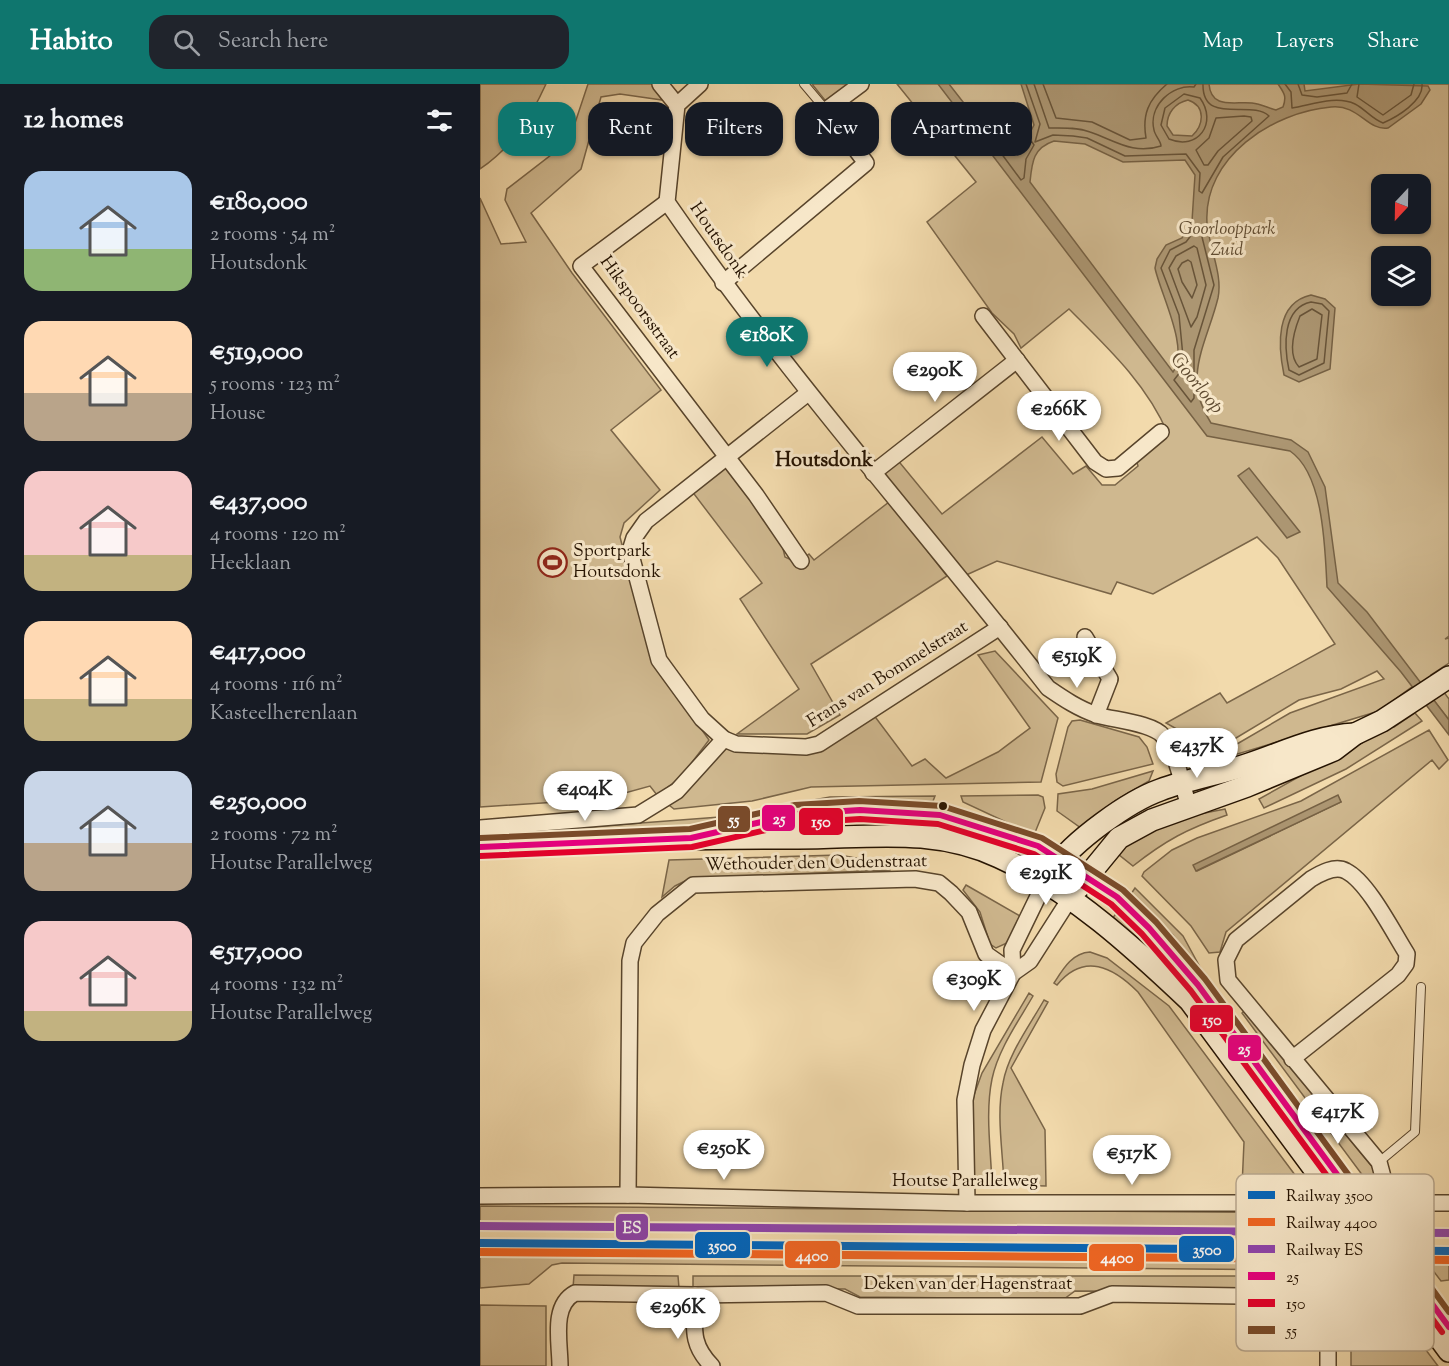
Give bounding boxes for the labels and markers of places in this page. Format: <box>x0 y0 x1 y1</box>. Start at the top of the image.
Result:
pin: €180K <box>725 317 809 368</box>
pin: €290K <box>893 352 977 403</box>
pin: €266K <box>1017 391 1101 442</box>
place label: Sportpark Houtsdonk <box>573 539 661 586</box>
sports icon: Sportpark Houtsdonk <box>536 546 568 578</box>
pin: €519K <box>1035 638 1119 689</box>
pin: €437K <box>1155 728 1239 779</box>
pin: €404K <box>543 771 627 822</box>
unlabelled marker <box>937 800 949 812</box>
pin: €291K <box>1004 855 1088 906</box>
pin: €309K <box>932 961 1016 1012</box>
pin: €417K <box>1296 1094 1380 1145</box>
pin: €250K <box>682 1130 766 1181</box>
pin: €517K <box>1090 1135 1174 1186</box>
pin: €296K <box>636 1289 720 1340</box>

